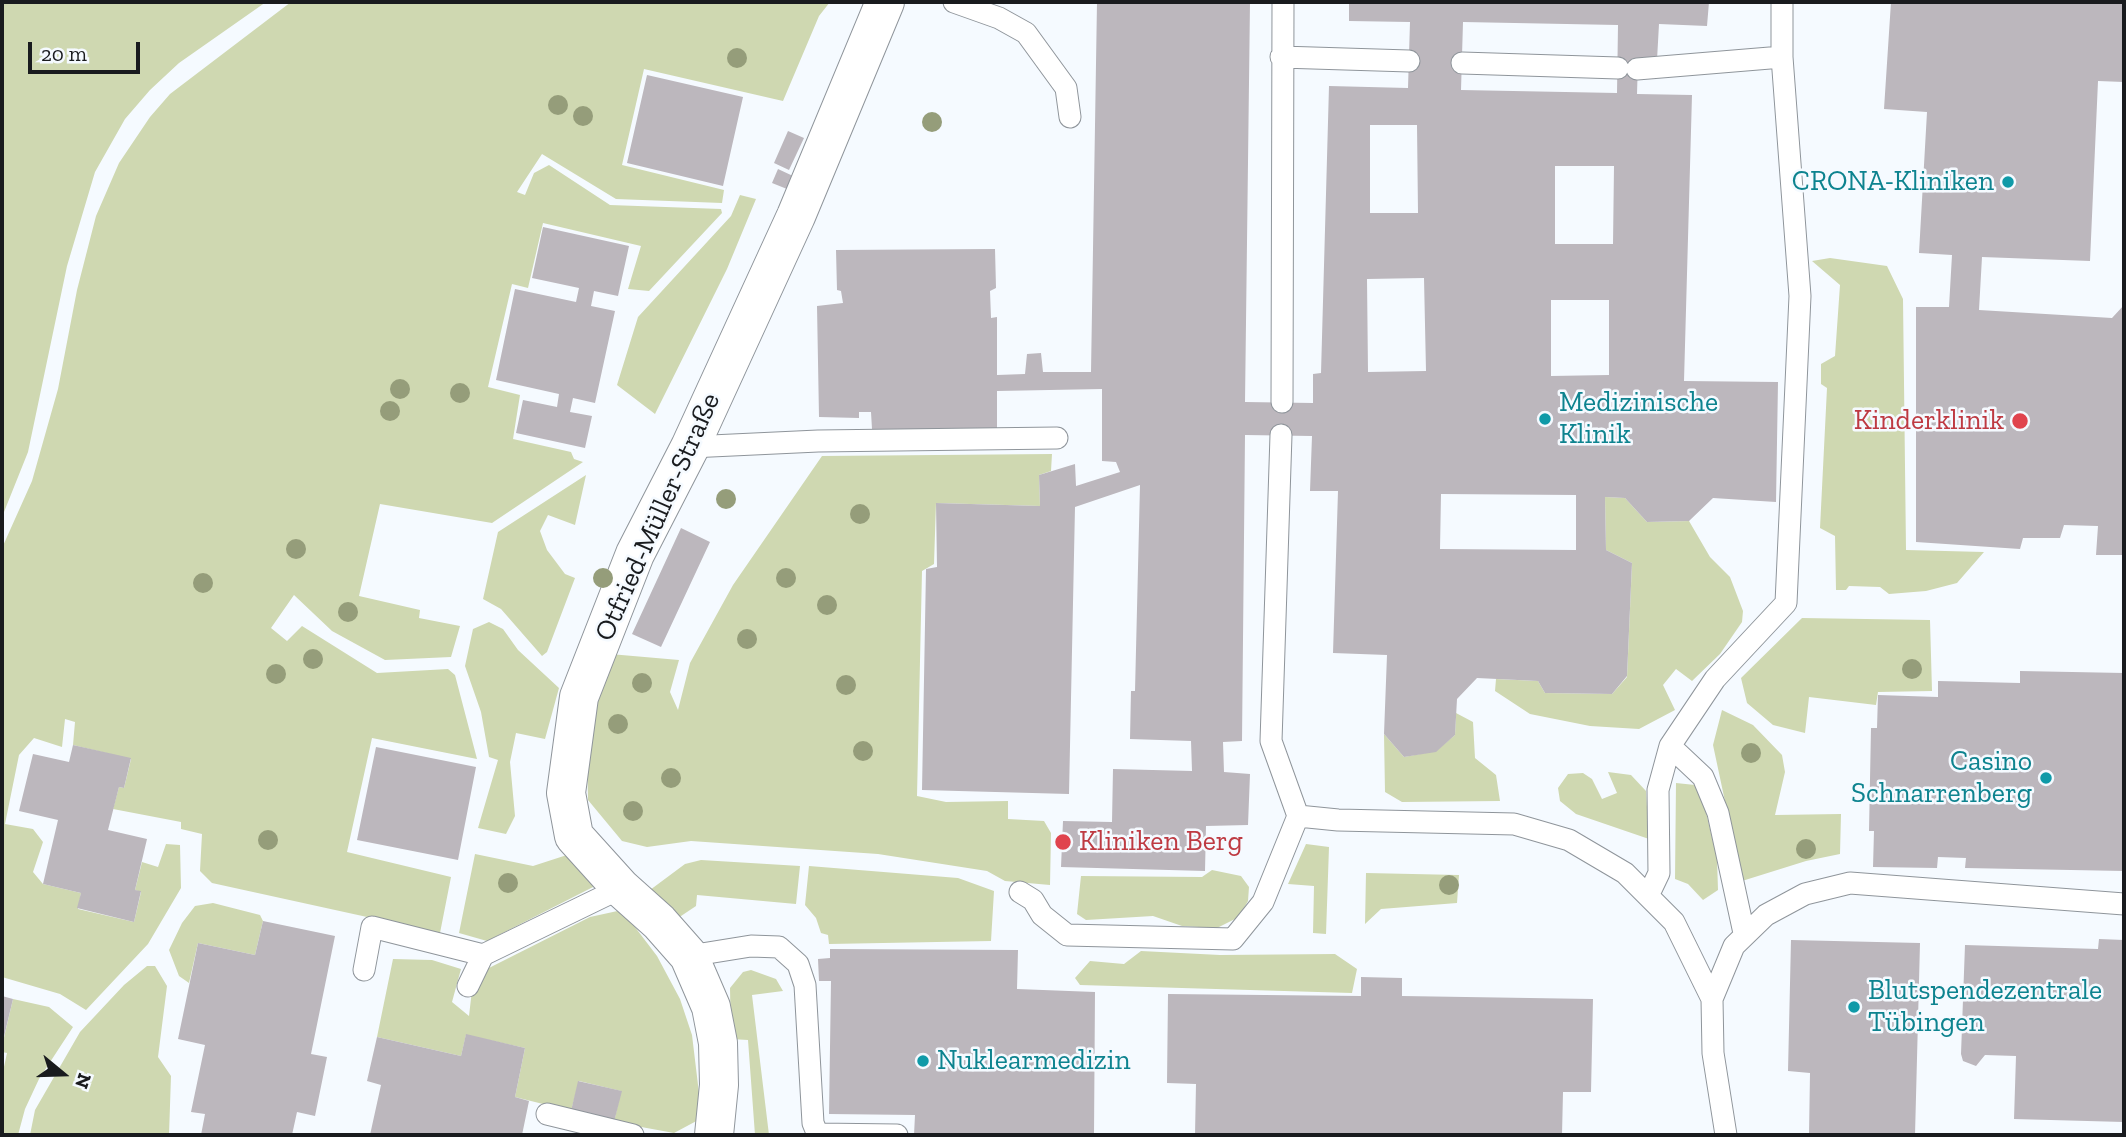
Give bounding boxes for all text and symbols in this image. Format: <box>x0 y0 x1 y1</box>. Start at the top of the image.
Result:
scale bar <box>32 28 144 72</box>
text: 20 m <box>41 41 87 66</box>
place label: CRONA-Kliniken <box>1792 165 1994 199</box>
marker: CRONA-Kliniken <box>2000 174 2016 190</box>
place label: Medizinische Klinik <box>1559 386 1718 452</box>
street label: Otfried-Müller-Straße <box>588 388 728 646</box>
place label: Kinderklinik <box>1854 404 2004 438</box>
marker: Medizinische Klinik <box>1537 411 1553 427</box>
marker: Kinderklinik <box>2010 411 2030 431</box>
place label: Casino Schnarrenberg <box>1851 745 2032 811</box>
marker: Casino Schnarrenberg <box>2038 770 2054 786</box>
place label: Kliniken Berg <box>1079 825 1243 859</box>
marker: Kliniken Berg <box>1053 832 1073 852</box>
place label: Blutspendezentrale Tübingen <box>1868 974 2102 1040</box>
marker: Blutspendezentrale Tübingen <box>1846 999 1862 1015</box>
north arrow <box>28 1039 98 1109</box>
place label: Nuklearmedizin <box>937 1044 1131 1078</box>
marker: Nuklearmedizin <box>915 1053 931 1069</box>
text: N <box>70 1070 97 1092</box>

